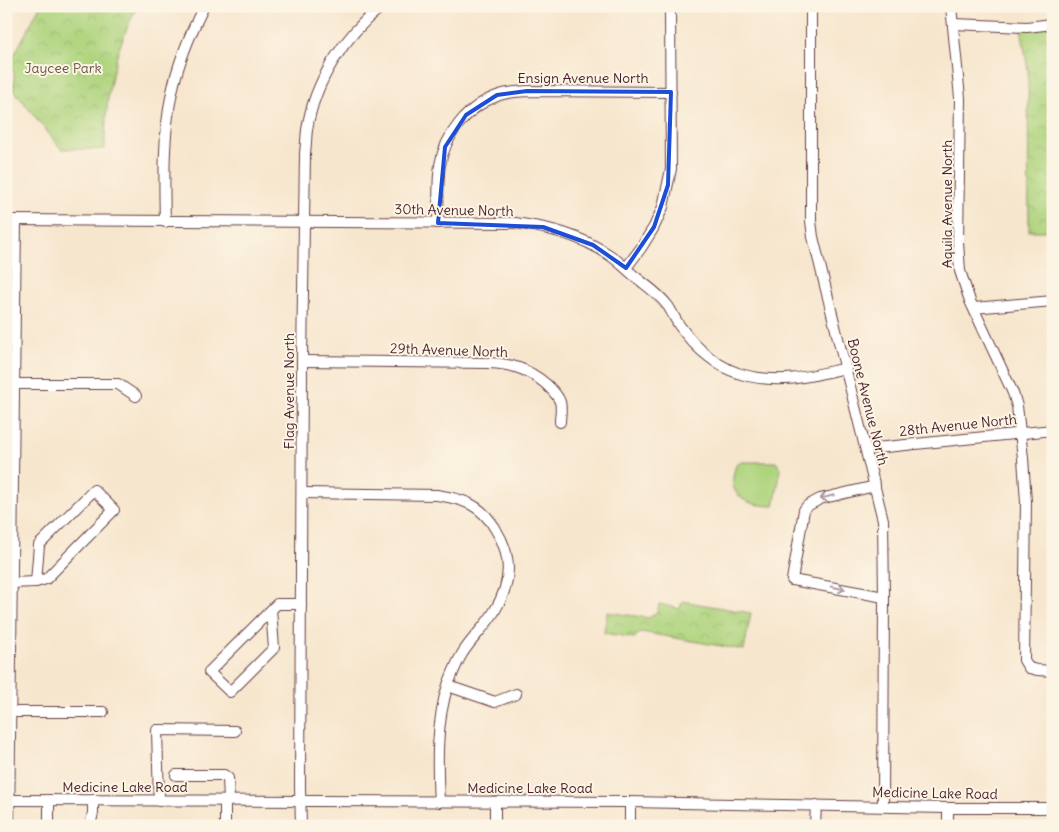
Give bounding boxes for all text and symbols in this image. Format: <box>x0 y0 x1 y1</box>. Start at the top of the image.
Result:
park label: Jaycee Park <box>24 59 102 77</box>
street label: Ensign Avenue North <box>517 69 649 87</box>
street label: Aquila Avenue North <box>938 140 956 268</box>
street label: 30th Avenue North <box>394 200 514 220</box>
street label: Flag Avenue North <box>280 333 298 449</box>
street label: Boone Avenue North <box>844 337 892 467</box>
street label: 29th Avenue North <box>390 339 508 361</box>
street label: 28th Avenue North <box>898 410 1018 440</box>
one-way arrow <box>820 493 836 502</box>
one-way arrow <box>829 584 845 594</box>
street label: Medicine Lake Road <box>62 778 188 796</box>
street label: Medicine Lake Road <box>467 779 593 797</box>
street label: Medicine Lake Road <box>872 783 998 803</box>

